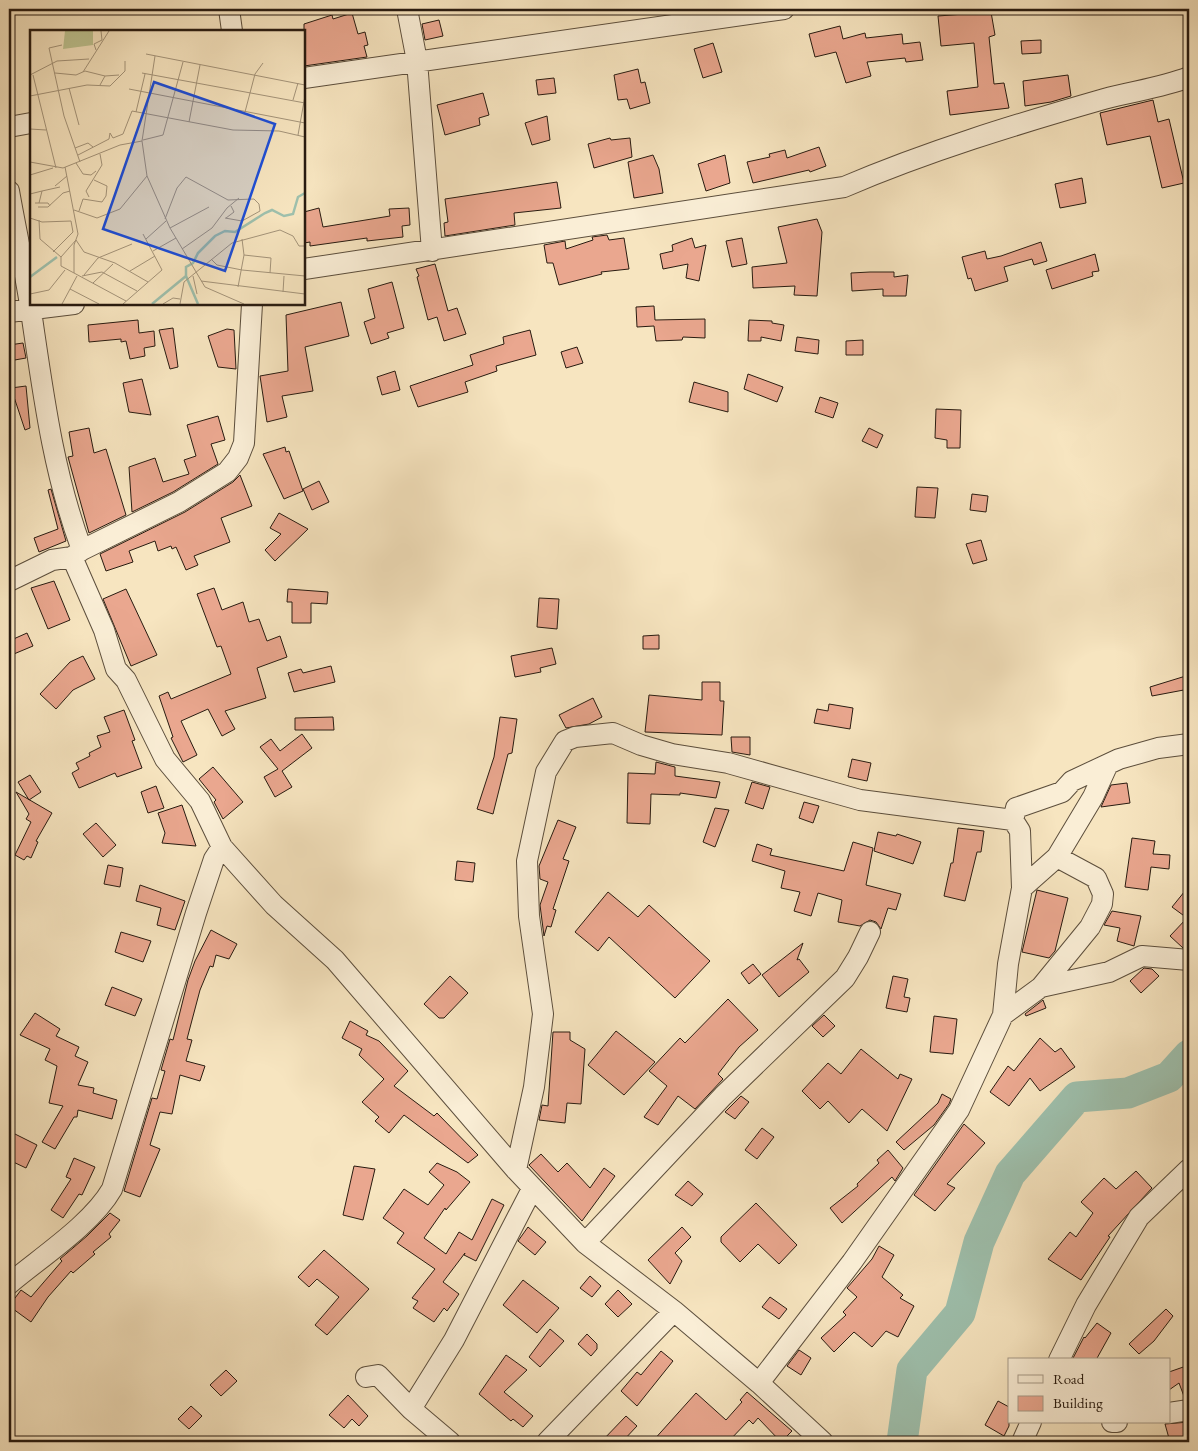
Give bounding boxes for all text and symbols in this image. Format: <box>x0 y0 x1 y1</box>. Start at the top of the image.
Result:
inset map <box>30 30 305 305</box>
legend <box>1008 1358 1170 1424</box>
text: Road <box>1053 1369 1085 1388</box>
text: Building <box>1053 1393 1103 1412</box>

